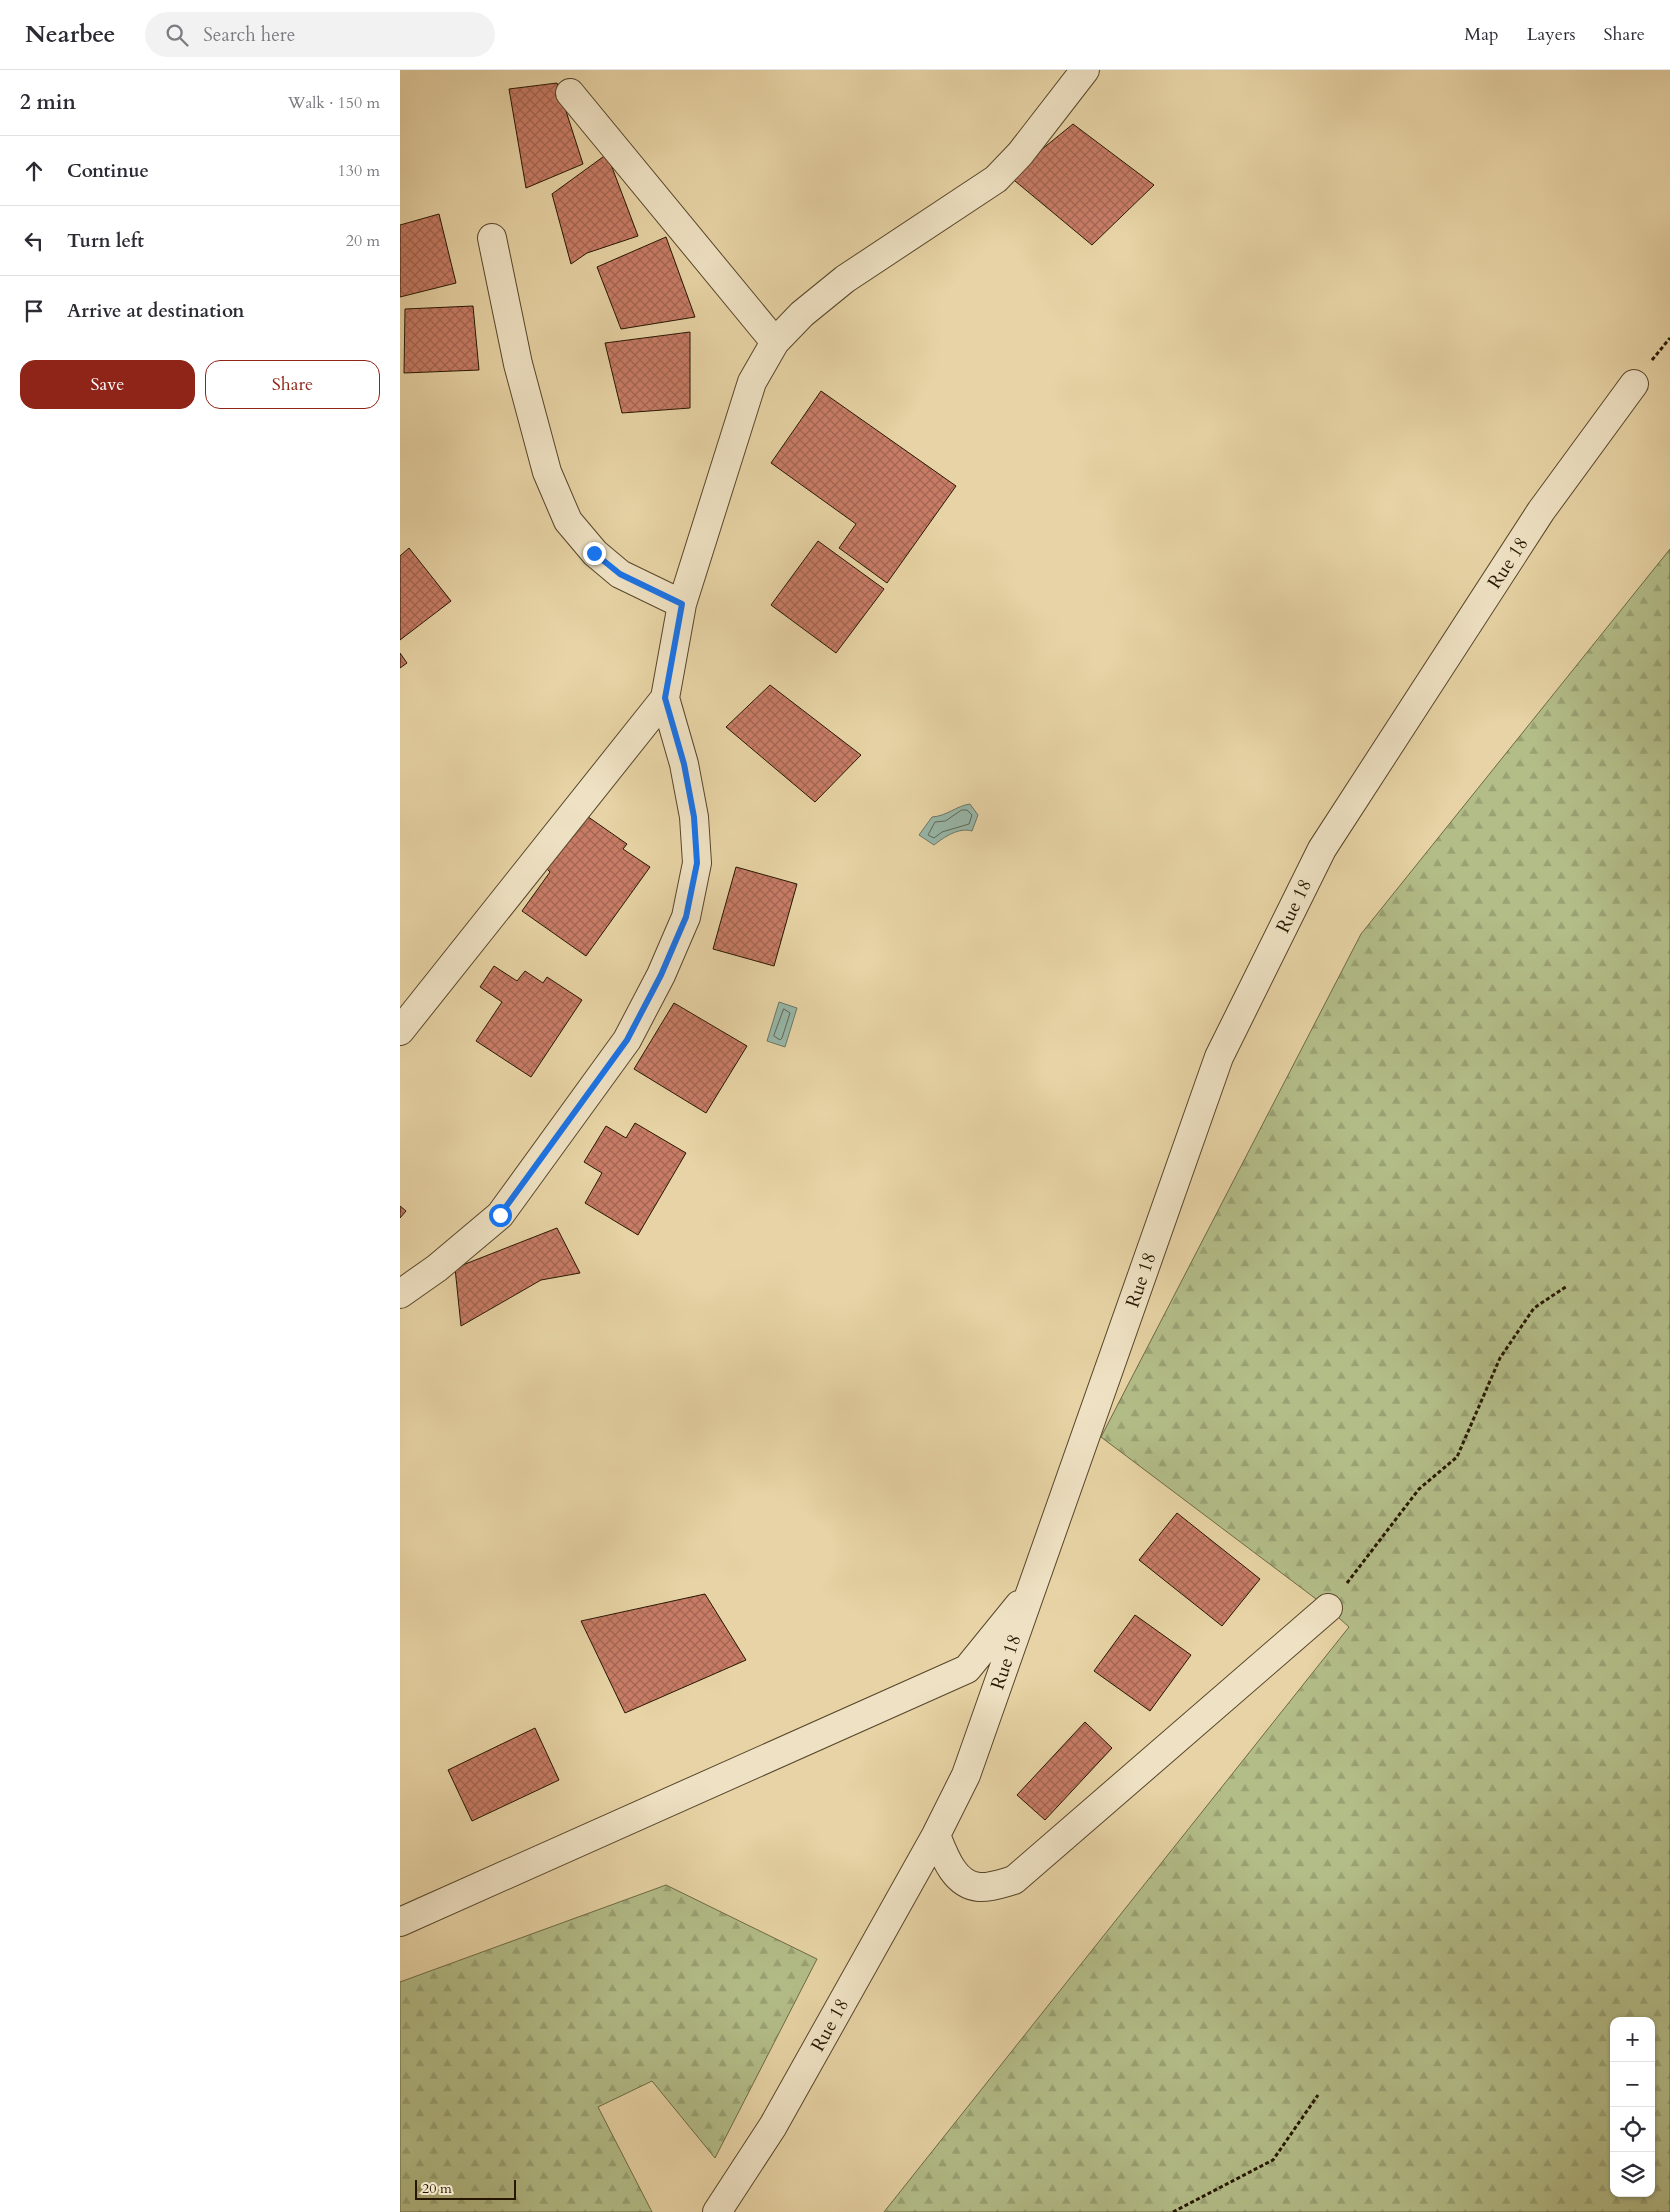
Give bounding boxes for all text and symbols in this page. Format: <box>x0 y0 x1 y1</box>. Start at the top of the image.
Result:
search box <box>145 12 495 57</box>
text: Nearbee <box>25 18 115 51</box>
icon: search <box>163 21 191 49</box>
text: Search here <box>203 22 295 48</box>
text: Map <box>1464 22 1499 47</box>
text: Layers <box>1527 22 1576 47</box>
text: Share <box>1604 22 1645 47</box>
text: 2 min <box>20 88 76 117</box>
text: Walk · 150 m <box>288 92 380 114</box>
icon: ahead <box>20 157 48 185</box>
text: Continue <box>67 158 149 184</box>
text: 130 m <box>338 160 380 182</box>
icon: left <box>20 227 48 255</box>
text: Turn left <box>67 228 144 254</box>
text: 20 m <box>346 230 380 252</box>
icon: arrive <box>20 297 48 325</box>
text: Arrive at destination <box>67 298 244 324</box>
button: Save <box>20 360 195 409</box>
button: Share <box>205 360 380 409</box>
street label: Rue 18 <box>1482 532 1534 594</box>
route end <box>583 542 606 565</box>
street label: Rue 18 <box>1270 875 1318 937</box>
route start <box>489 1204 512 1227</box>
street label: Rue 18 <box>1119 1249 1163 1311</box>
street label: Rue 18 <box>984 1631 1028 1693</box>
street label: Rue 18 <box>805 1994 855 2056</box>
map controls <box>1610 2017 1655 2197</box>
button: + <box>1610 2017 1655 2062</box>
button: − <box>1610 2062 1655 2107</box>
button: locate <box>1610 2107 1655 2152</box>
button: layers <box>1610 2152 1655 2197</box>
scale bar <box>415 2177 516 2200</box>
text: 20 m <box>422 2179 452 2198</box>

